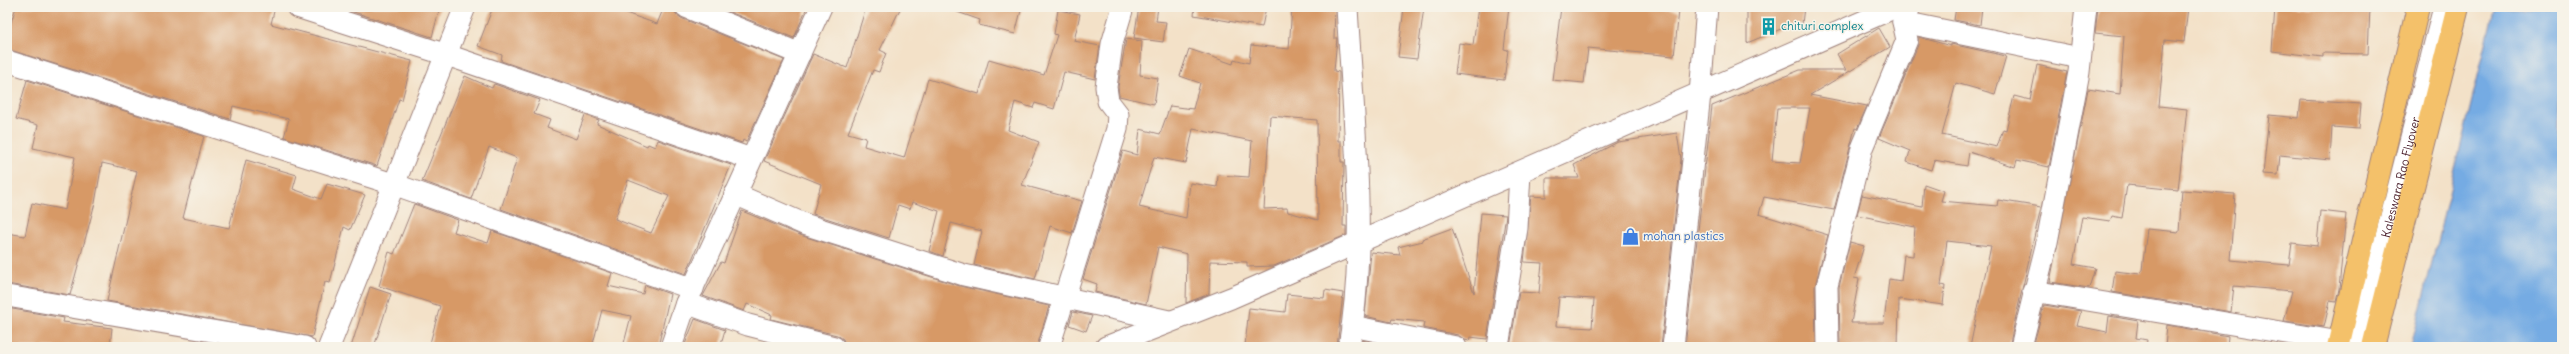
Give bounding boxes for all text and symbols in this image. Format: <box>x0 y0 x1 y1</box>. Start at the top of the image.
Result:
building icon: chituri complex <box>1758 16 1778 36</box>
place label: chituri complex <box>1781 18 1863 33</box>
street label: Kaleswara Rao Flyover <box>2378 115 2423 239</box>
shop icon: mohan plastics <box>1620 226 1640 246</box>
place label: mohan plastics <box>1643 228 1724 243</box>

